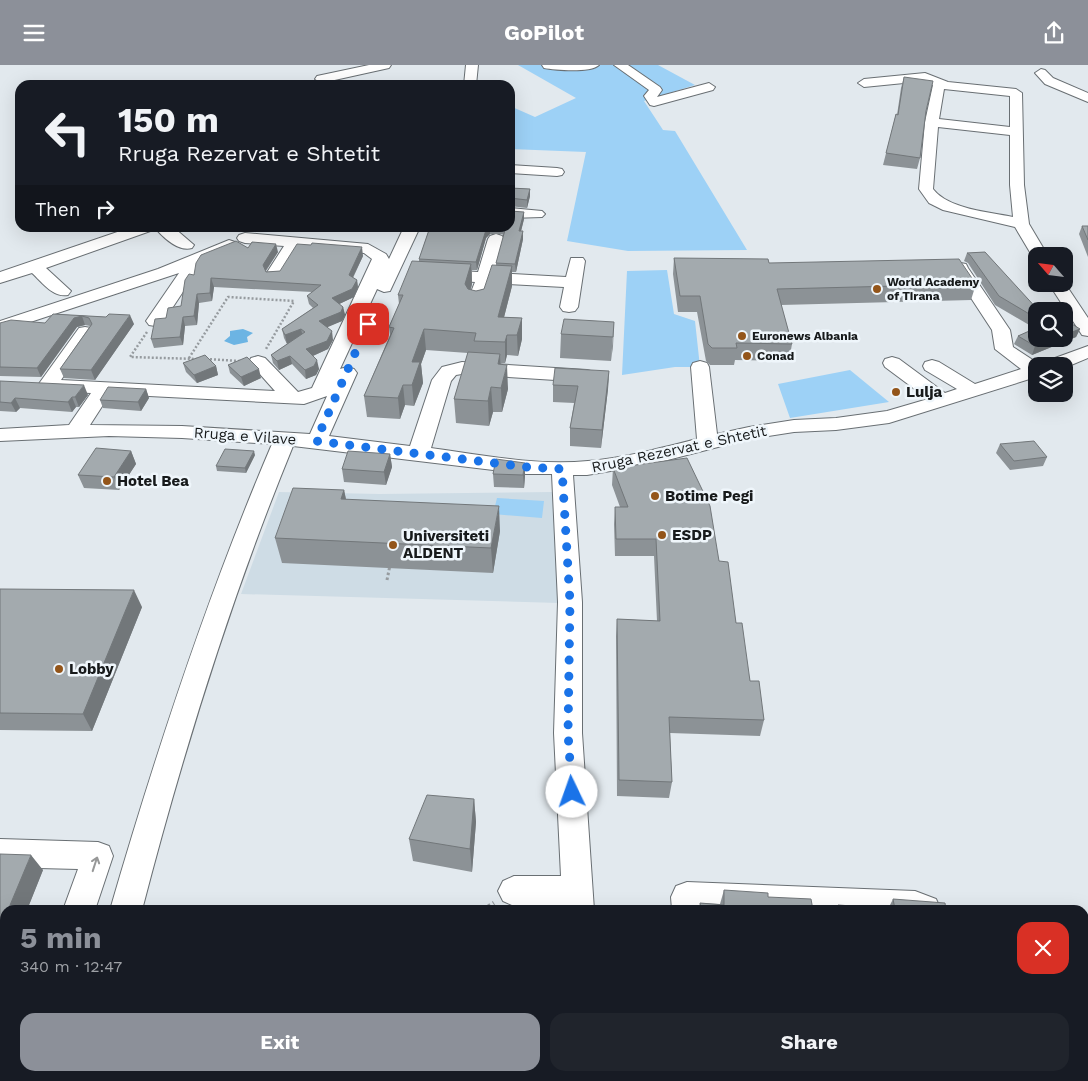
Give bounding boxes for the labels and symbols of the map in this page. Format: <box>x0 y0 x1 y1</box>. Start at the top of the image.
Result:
north arrow <box>1028 247 1072 293</box>
place label: World Academy of Tirana <box>887 275 979 303</box>
marker: World Academy of Tirana <box>871 283 883 295</box>
pin <box>347 303 389 345</box>
place label: Euronews Albania <box>752 329 858 343</box>
marker: Euronews Albania <box>736 330 748 342</box>
place label: Conad <box>757 349 794 363</box>
marker: Conad <box>741 350 753 362</box>
place label: Lulja <box>906 383 943 401</box>
marker: Lulja <box>890 386 902 398</box>
street label: Rruga Rezervat e Shtetit <box>590 421 769 476</box>
street label: Rruga e Vilave <box>193 423 297 449</box>
place label: Hotel Bea <box>117 472 189 490</box>
marker: Hotel Bea <box>101 475 113 487</box>
place label: Botime Pegi <box>665 487 753 505</box>
marker: Botime Pegi <box>649 490 661 502</box>
place label: ESDP <box>672 526 712 544</box>
place label: Universiteti ALDENT <box>403 527 489 562</box>
marker: ESDP <box>656 529 668 541</box>
marker: Universiteti ALDENT <box>387 539 399 551</box>
place label: Lobby <box>69 660 114 678</box>
marker: Lobby <box>53 663 65 675</box>
position arrow <box>545 765 597 817</box>
one-way arrow <box>91 856 101 872</box>

